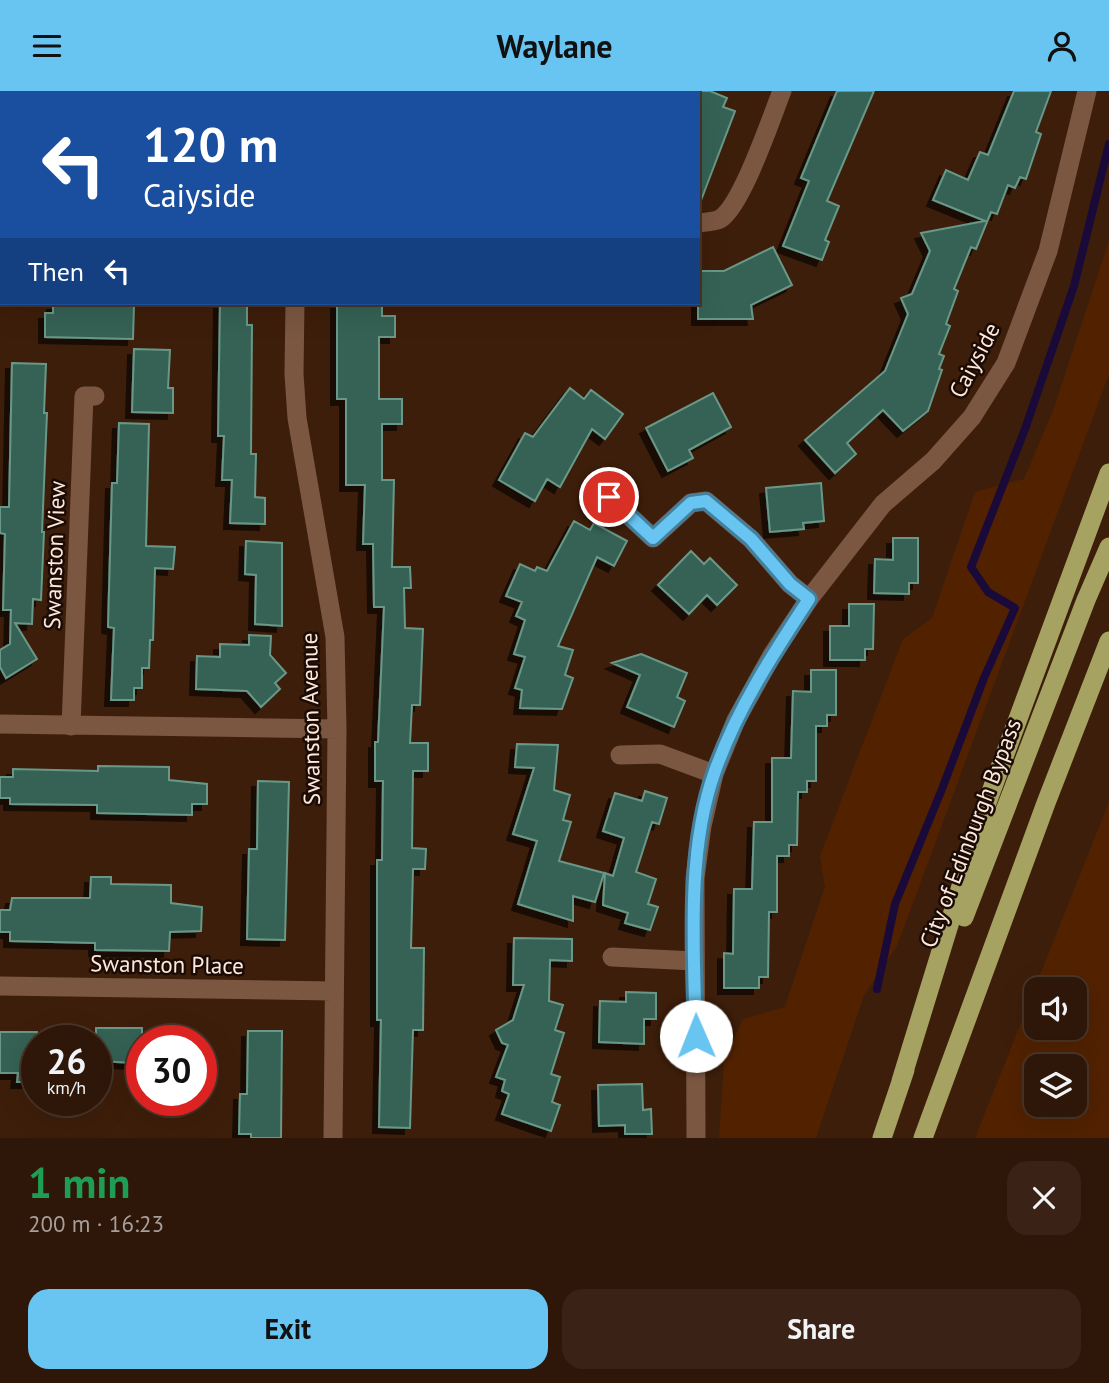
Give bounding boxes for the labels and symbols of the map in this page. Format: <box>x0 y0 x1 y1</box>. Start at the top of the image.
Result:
street label: Caiyside <box>942 317 1006 403</box>
pin <box>579 467 639 527</box>
street label: Swanston View <box>37 480 71 630</box>
street label: Swanston Avenue <box>294 633 326 805</box>
street label: City of Edinburgh Bypass <box>913 714 1027 952</box>
street label: Swanston Place <box>90 948 244 980</box>
position arrow <box>659 999 733 1073</box>
speed limit sign: 30 <box>126 1025 217 1116</box>

